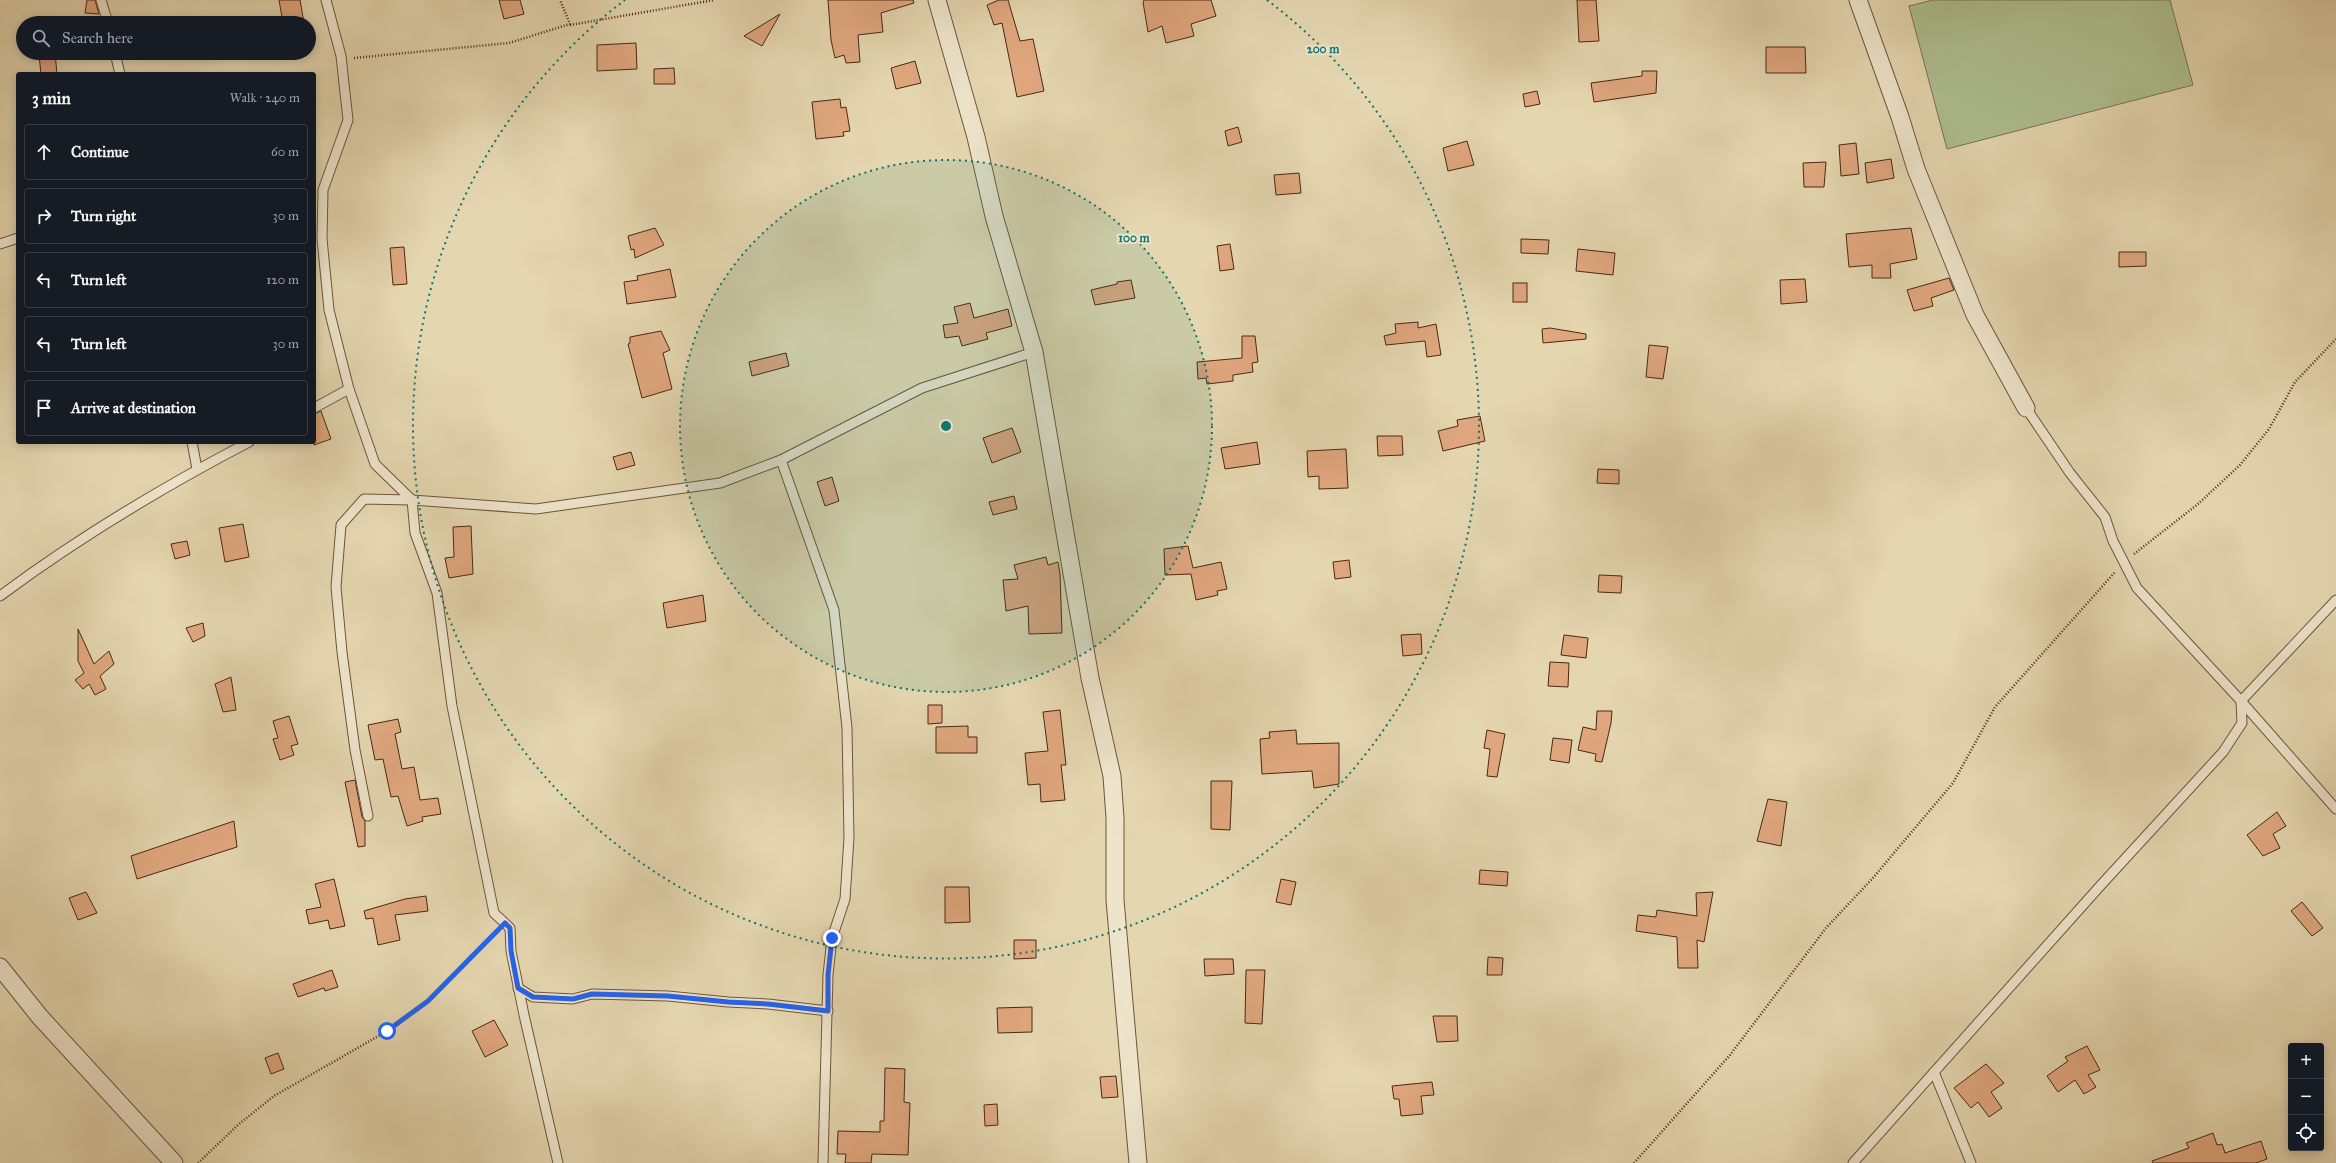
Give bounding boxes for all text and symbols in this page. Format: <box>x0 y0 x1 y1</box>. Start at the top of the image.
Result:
search box <box>16 16 316 60</box>
icon: search <box>30 27 52 49</box>
text: Search here <box>62 29 133 47</box>
text: 200 m <box>1307 42 1340 56</box>
text: 3 min <box>32 88 71 109</box>
text: Walk · 240 m <box>230 90 300 106</box>
icon: ahead <box>33 141 55 163</box>
text: Continue <box>71 143 129 161</box>
text: 60 m <box>271 144 299 160</box>
icon: right <box>33 205 55 227</box>
text: Turn right <box>71 207 136 225</box>
text: 30 m <box>273 208 299 224</box>
text: 100 m <box>1118 231 1151 245</box>
icon: left <box>33 269 55 291</box>
text: Turn left <box>71 271 127 289</box>
text: 120 m <box>266 272 299 288</box>
icon: left <box>33 333 55 355</box>
text: Turn left <box>71 335 127 353</box>
text: 30 m <box>273 336 299 352</box>
icon: arrive <box>33 397 55 419</box>
text: Arrive at destination <box>71 399 196 417</box>
centre of rings <box>939 419 953 433</box>
route end <box>823 929 841 947</box>
route start <box>378 1022 396 1040</box>
map controls <box>2288 1043 2324 1151</box>
button: + <box>2288 1043 2324 1079</box>
button: − <box>2288 1079 2324 1115</box>
button: locate <box>2288 1115 2324 1151</box>

